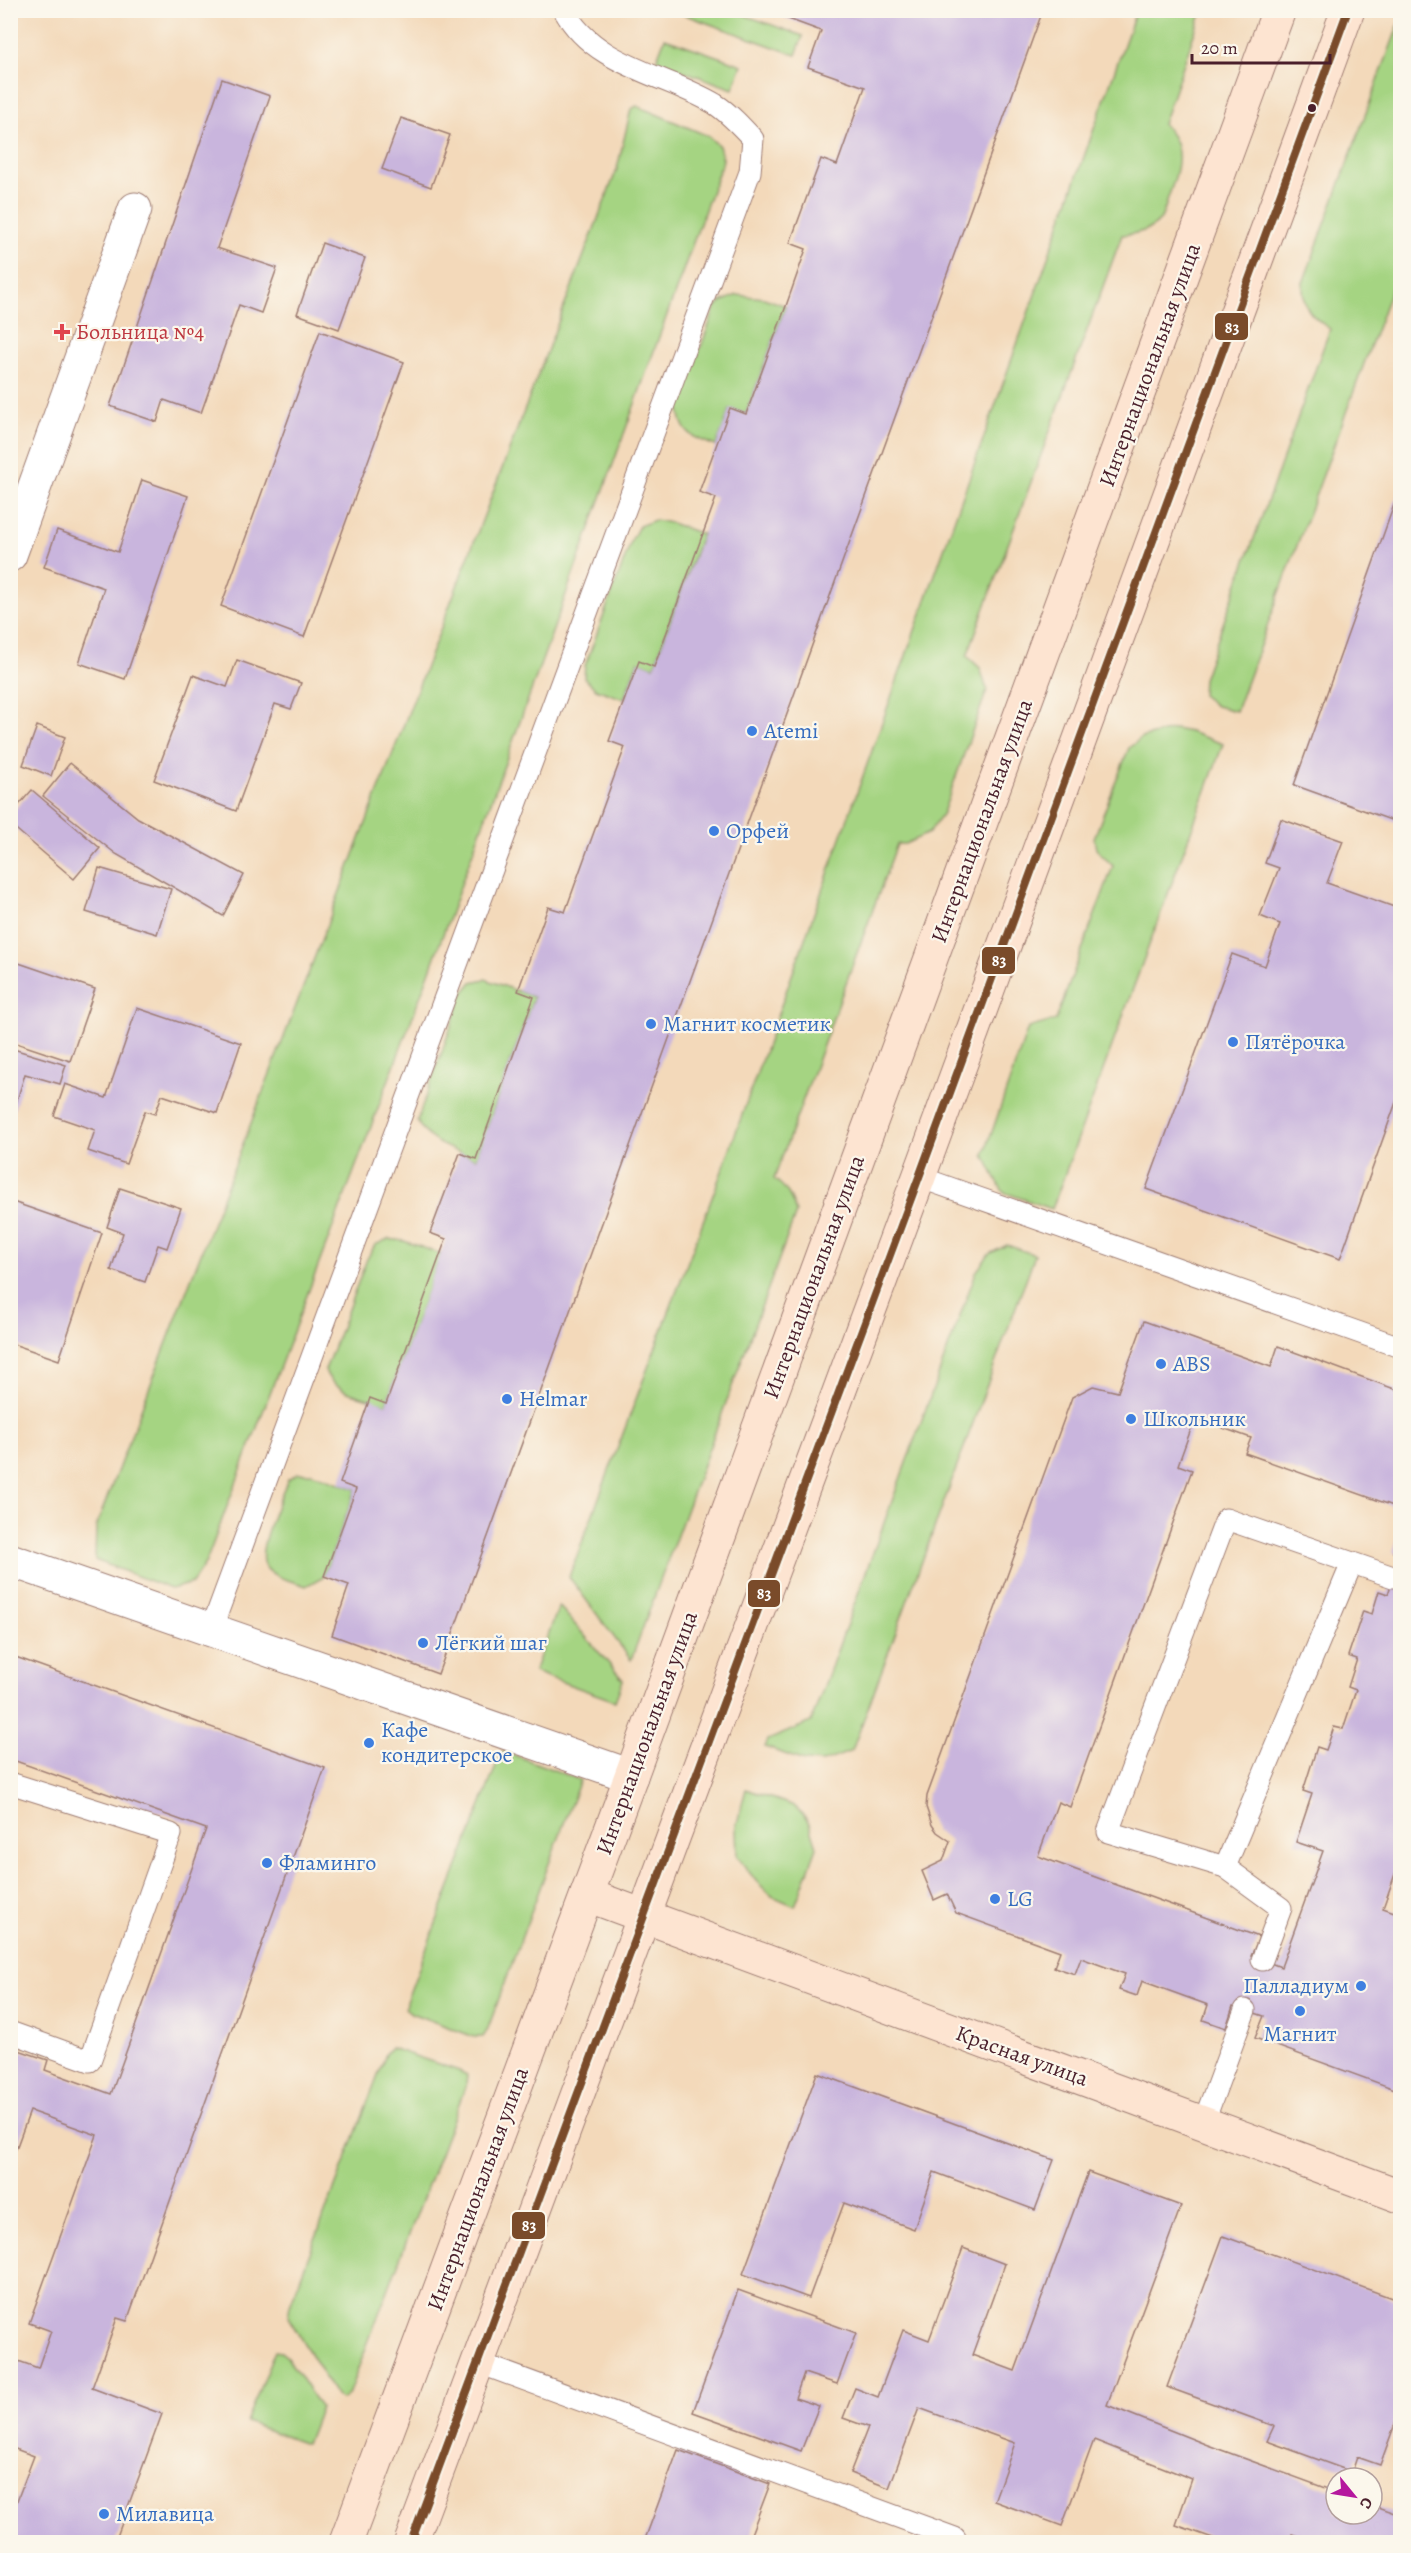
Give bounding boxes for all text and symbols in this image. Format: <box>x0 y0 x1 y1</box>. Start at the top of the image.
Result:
scale bar <box>1192 27 1330 65</box>
text: 20 m <box>1201 36 1238 60</box>
unlabelled marker <box>1306 102 1318 114</box>
street label: Интернациональная улица <box>1092 238 1208 491</box>
line badge: 83 <box>1214 312 1249 341</box>
place label: Больница №4 <box>76 317 204 347</box>
text: 83 <box>1225 317 1239 339</box>
marker: Больница №4 <box>53 323 71 341</box>
street label: Интернациональная улица <box>924 694 1040 947</box>
place label: Atemi <box>763 716 818 746</box>
marker: Atemi <box>745 724 759 738</box>
place label: Орфей <box>726 816 789 846</box>
marker: Орфей <box>707 824 721 838</box>
line badge: 83 <box>981 946 1016 975</box>
text: 83 <box>992 950 1006 972</box>
place label: Магнит косметик <box>663 1009 831 1039</box>
marker: Магнит косметик <box>644 1017 658 1031</box>
place label: Пятёрочка <box>1245 1027 1346 1057</box>
marker: Пятёрочка <box>1226 1035 1240 1049</box>
street label: Интернациональная улица <box>756 1150 872 1403</box>
place label: ABS <box>1172 1349 1211 1379</box>
marker: ABS <box>1154 1357 1168 1371</box>
place label: Helmar <box>519 1384 587 1414</box>
marker: Helmar <box>500 1392 514 1406</box>
place label: Школьник <box>1143 1404 1246 1434</box>
marker: Школьник <box>1124 1412 1138 1426</box>
line badge: 83 <box>747 1579 781 1608</box>
text: 83 <box>757 1583 771 1605</box>
street label: Интернациональная улица <box>589 1606 705 1859</box>
place label: Лёгкий шаг <box>435 1628 547 1658</box>
marker: Лёгкий шаг <box>416 1636 430 1650</box>
place label: Кафе кондитерское <box>381 1715 513 1770</box>
marker: Кафе кондитерское <box>362 1736 376 1750</box>
place label: Фламинго <box>279 1848 376 1878</box>
marker: Фламинго <box>260 1856 274 1870</box>
place label: LG <box>1007 1884 1033 1914</box>
marker: LG <box>988 1892 1002 1906</box>
place label: Палладиум <box>1243 1971 1349 2001</box>
marker: Палладиум <box>1354 1979 1368 1993</box>
marker: Магнит <box>1293 2004 1307 2018</box>
street label: Красная улица <box>952 2018 1093 2094</box>
place label: Магнит <box>1263 2019 1337 2049</box>
street label: Интернациональная улица <box>420 2062 536 2315</box>
line badge: 83 <box>511 2211 546 2240</box>
text: 83 <box>522 2215 536 2237</box>
north arrow <box>1324 2466 1384 2526</box>
text: С <box>1354 2493 1378 2513</box>
place label: Милавица <box>116 2499 215 2529</box>
marker: Милавица <box>97 2507 111 2521</box>

